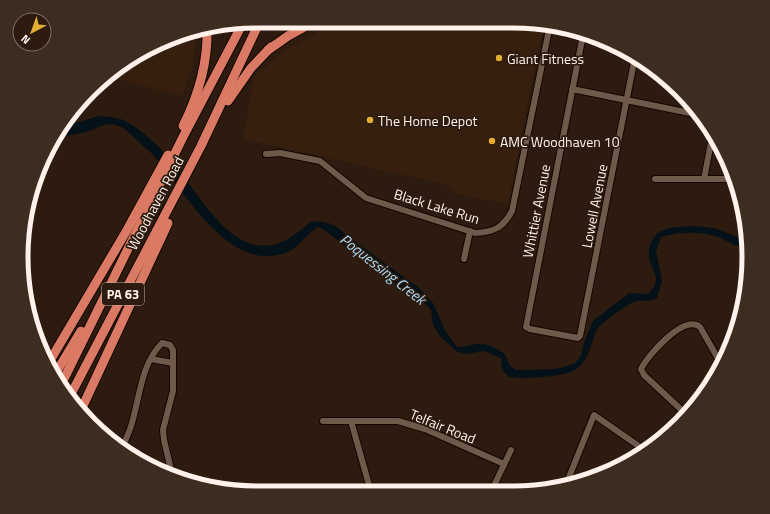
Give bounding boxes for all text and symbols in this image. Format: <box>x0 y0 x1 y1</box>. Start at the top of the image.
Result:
north arrow <box>12 12 52 52</box>
text: N <box>17 31 34 48</box>
place label: Giant Fitness <box>507 48 584 69</box>
marker: Giant Fitness <box>494 53 504 63</box>
place label: The Home Depot <box>378 110 477 131</box>
marker: The Home Depot <box>365 115 375 125</box>
place label: AMC Woodhaven 10 <box>500 131 620 152</box>
marker: AMC Woodhaven 10 <box>487 136 497 146</box>
street label: Woodhaven Road <box>121 152 189 254</box>
street label: Lowell Avenue <box>576 162 612 250</box>
street label: Whittier Avenue <box>517 163 555 259</box>
street label: Black Lake Run <box>392 183 482 229</box>
water label: Poquessing Creek <box>335 228 433 311</box>
road number: PA 63 <box>102 283 144 305</box>
street label: Telfair Road <box>407 403 479 449</box>

